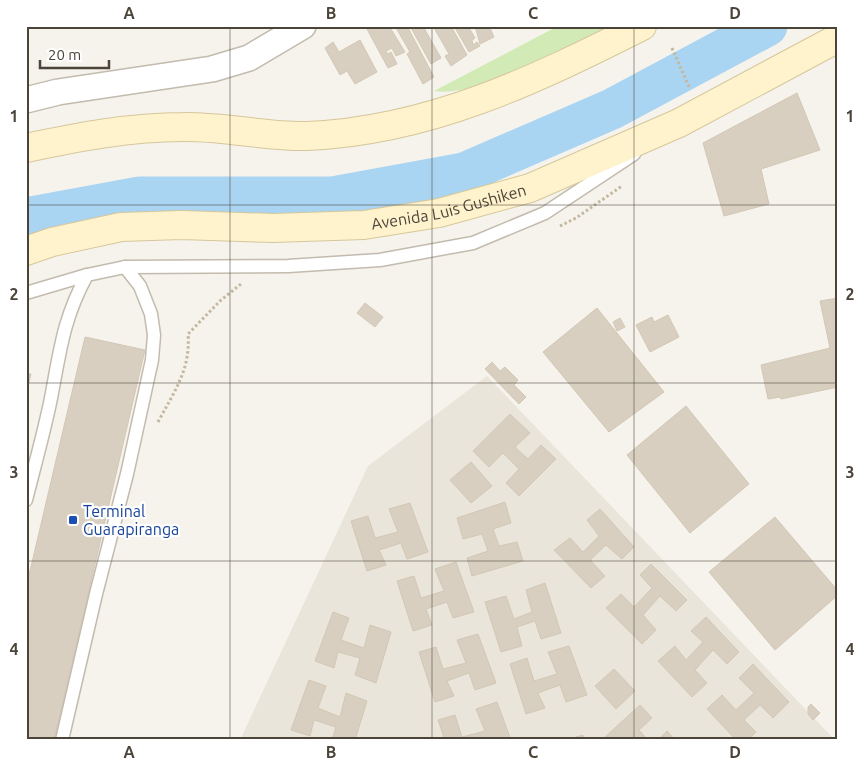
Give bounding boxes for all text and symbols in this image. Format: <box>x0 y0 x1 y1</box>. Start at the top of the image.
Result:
text: A <box>123 4 135 22</box>
text: B <box>326 4 336 22</box>
text: C <box>528 4 538 22</box>
text: D <box>729 4 741 22</box>
scale bar <box>40 38 109 70</box>
text: 20 m <box>48 46 81 63</box>
text: 1 <box>9 107 19 125</box>
text: 1 <box>845 107 855 125</box>
street label: Avenida Luis Gushiken <box>370 180 528 233</box>
text: 2 <box>9 285 19 303</box>
text: 2 <box>845 285 855 303</box>
text: 3 <box>9 463 19 481</box>
text: 3 <box>845 463 855 481</box>
place label: Terminal Guarapiranga <box>83 502 179 538</box>
marker: Terminal Guarapiranga <box>67 514 79 526</box>
text: 4 <box>9 640 19 658</box>
text: 4 <box>845 640 855 658</box>
text: A <box>123 743 135 761</box>
text: B <box>326 743 336 761</box>
text: C <box>528 743 538 761</box>
text: D <box>729 743 741 761</box>

